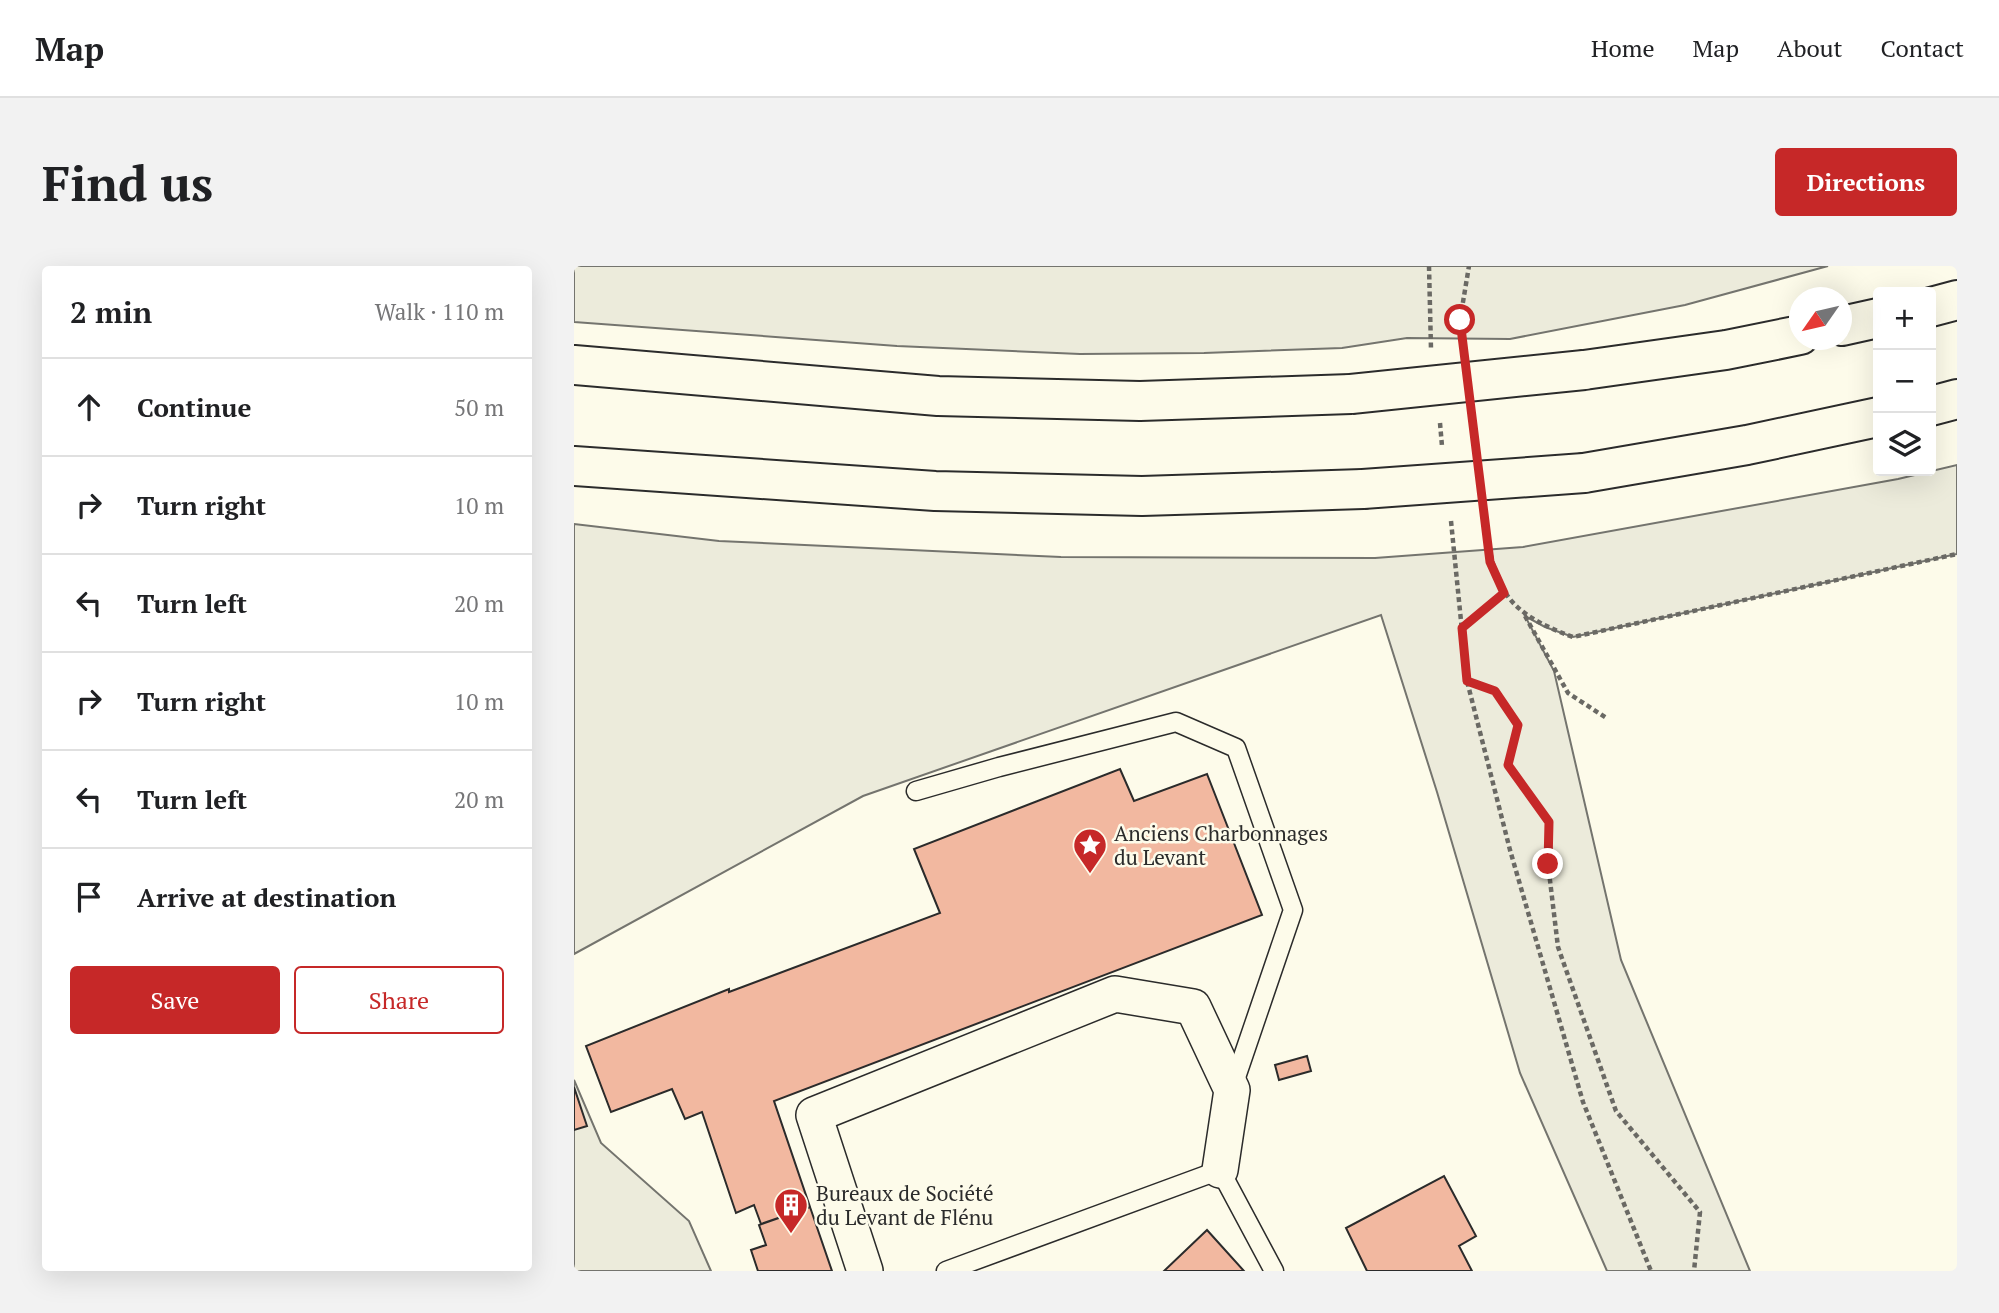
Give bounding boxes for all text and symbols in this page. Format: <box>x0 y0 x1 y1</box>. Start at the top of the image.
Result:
text: Map <box>35 27 104 70</box>
text: Home <box>1591 32 1655 64</box>
text: Map <box>1693 32 1739 64</box>
text: About <box>1777 32 1843 64</box>
text: Contact <box>1881 32 1964 64</box>
button: Directions <box>1775 148 1957 216</box>
text: Find us <box>42 150 213 215</box>
north arrow <box>1789 287 1852 350</box>
map controls <box>1873 287 1936 476</box>
button: + <box>1873 287 1936 350</box>
text: 2 min <box>70 292 152 332</box>
text: Walk · 110 m <box>375 296 504 327</box>
route start <box>1444 304 1475 335</box>
button: − <box>1873 350 1936 413</box>
icon: ahead <box>70 388 108 426</box>
text: Continue <box>137 390 251 424</box>
text: 50 m <box>454 392 504 423</box>
button: layers <box>1873 413 1936 476</box>
icon: right <box>70 486 108 524</box>
text: Turn right <box>137 488 266 522</box>
text: 10 m <box>454 490 504 521</box>
icon: left <box>70 584 108 622</box>
text: Turn left <box>137 586 247 620</box>
text: 20 m <box>454 588 504 619</box>
icon: right <box>70 682 108 720</box>
text: Turn right <box>137 684 266 718</box>
text: 10 m <box>454 686 504 717</box>
icon: left <box>70 780 108 818</box>
text: Turn left <box>137 782 247 816</box>
text: 20 m <box>454 784 504 815</box>
place label: Anciens Charbonnages du Levant <box>1114 819 1328 871</box>
place icon: Anciens Charbonnages du Levant <box>1071 826 1109 875</box>
route end <box>1532 848 1563 879</box>
icon: arrive <box>70 878 108 916</box>
text: Arrive at destination <box>137 880 396 914</box>
button: Save <box>70 966 280 1034</box>
button: Share <box>294 966 504 1034</box>
place label: Bureaux de Société du Levant de Flénu <box>816 1179 993 1231</box>
building icon: Bureaux de Société du Levant de Flénu <box>772 1186 810 1235</box>

